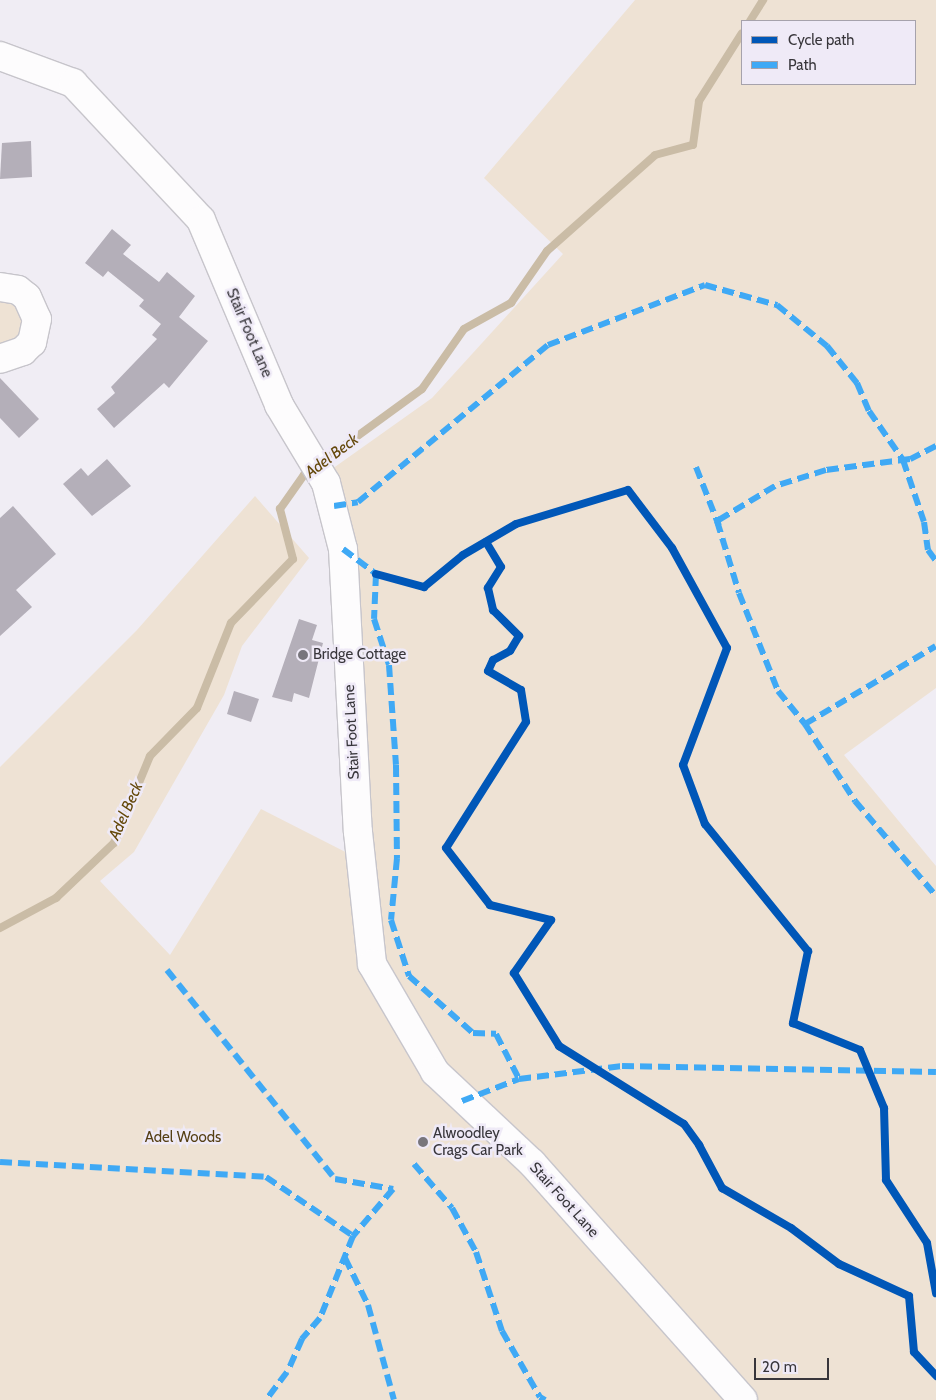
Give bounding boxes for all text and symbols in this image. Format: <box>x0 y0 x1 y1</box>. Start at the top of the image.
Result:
legend <box>741 20 916 85</box>
text: Cycle path <box>788 31 854 49</box>
text: Path <box>788 56 817 74</box>
street label: Stair Foot Lane <box>222 286 276 380</box>
water label: Adel Beck <box>302 430 362 482</box>
place label: Bridge Cottage <box>313 646 406 664</box>
marker: Bridge Cottage <box>297 649 309 661</box>
street label: Stair Foot Lane <box>341 684 363 780</box>
water label: Adel Beck <box>105 779 147 843</box>
place label: Alwoodley Crags Car Park <box>433 1124 523 1159</box>
park label: Adel Woods <box>145 1129 221 1147</box>
marker: Alwoodley Crags Car Park <box>417 1136 429 1148</box>
street label: Stair Foot Lane <box>526 1159 602 1241</box>
scale bar <box>756 1348 831 1380</box>
text: 20 m <box>762 1358 797 1376</box>

